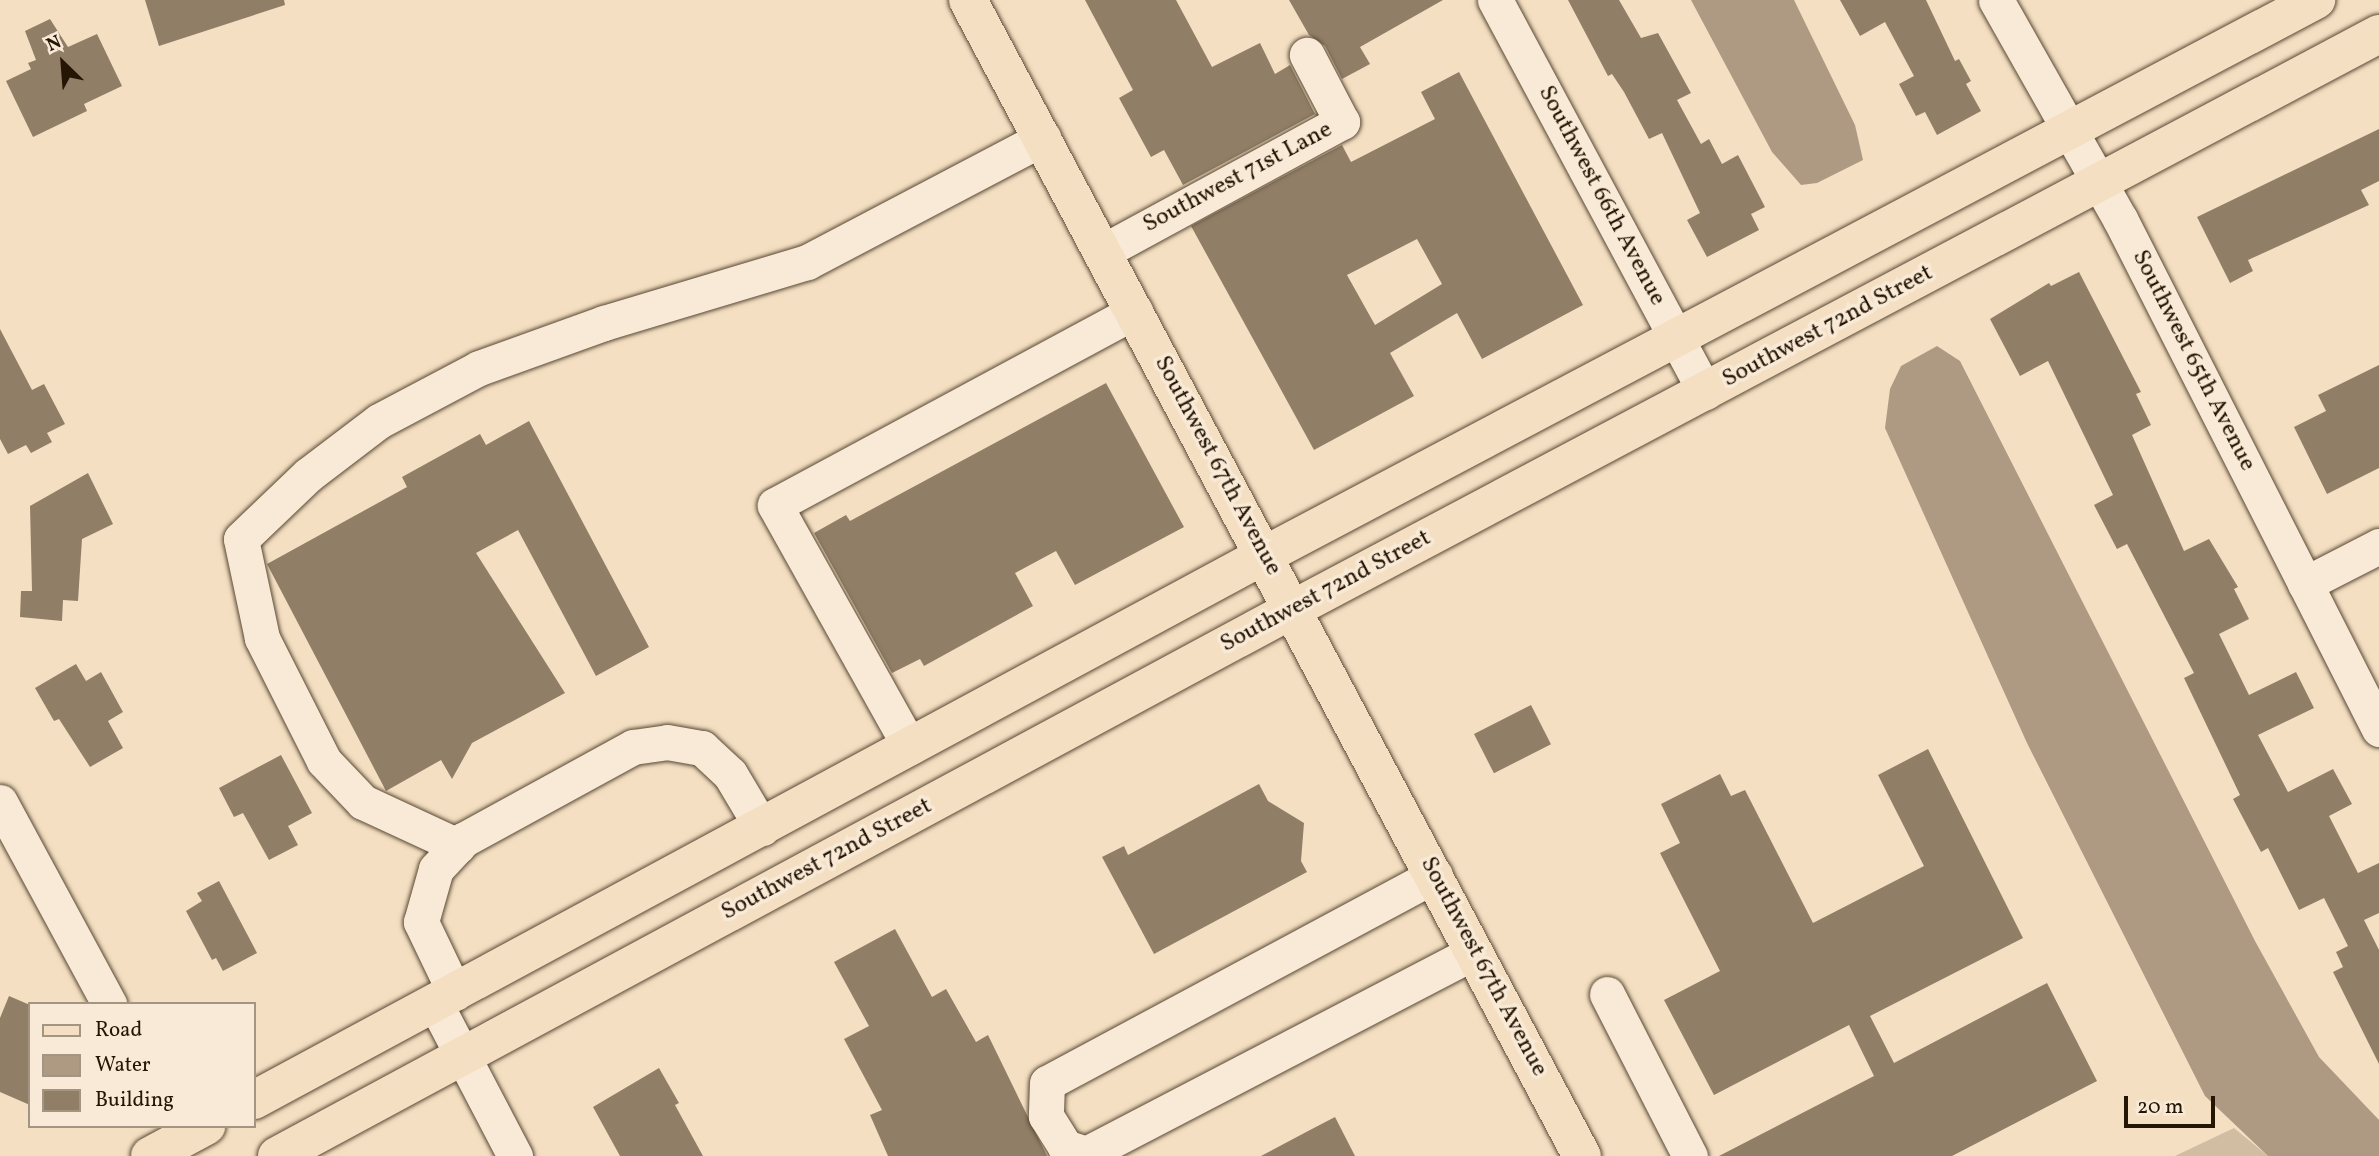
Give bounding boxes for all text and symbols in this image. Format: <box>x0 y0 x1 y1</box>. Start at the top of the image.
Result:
north arrow <box>28 28 98 98</box>
text: N <box>42 29 66 59</box>
street label: Southwest 66th Avenue <box>1531 81 1671 311</box>
street label: Southwest 71st Lane <box>1138 116 1338 240</box>
street label: Southwest 65th Avenue <box>2125 246 2261 476</box>
street label: Southwest 72nd Street <box>1718 259 1938 395</box>
street label: Southwest 67th Avenue <box>1147 351 1287 581</box>
street label: Southwest 72nd Street <box>1216 524 1436 660</box>
street label: Southwest 72nd Street <box>717 792 937 928</box>
street label: Southwest 67th Avenue <box>1413 852 1553 1082</box>
legend <box>28 1002 256 1128</box>
text: Road <box>95 1016 142 1045</box>
text: Water <box>95 1051 151 1080</box>
scale bar <box>2127 1082 2218 1126</box>
text: Building <box>95 1086 174 1115</box>
text: 20 m <box>2137 1093 2183 1122</box>

